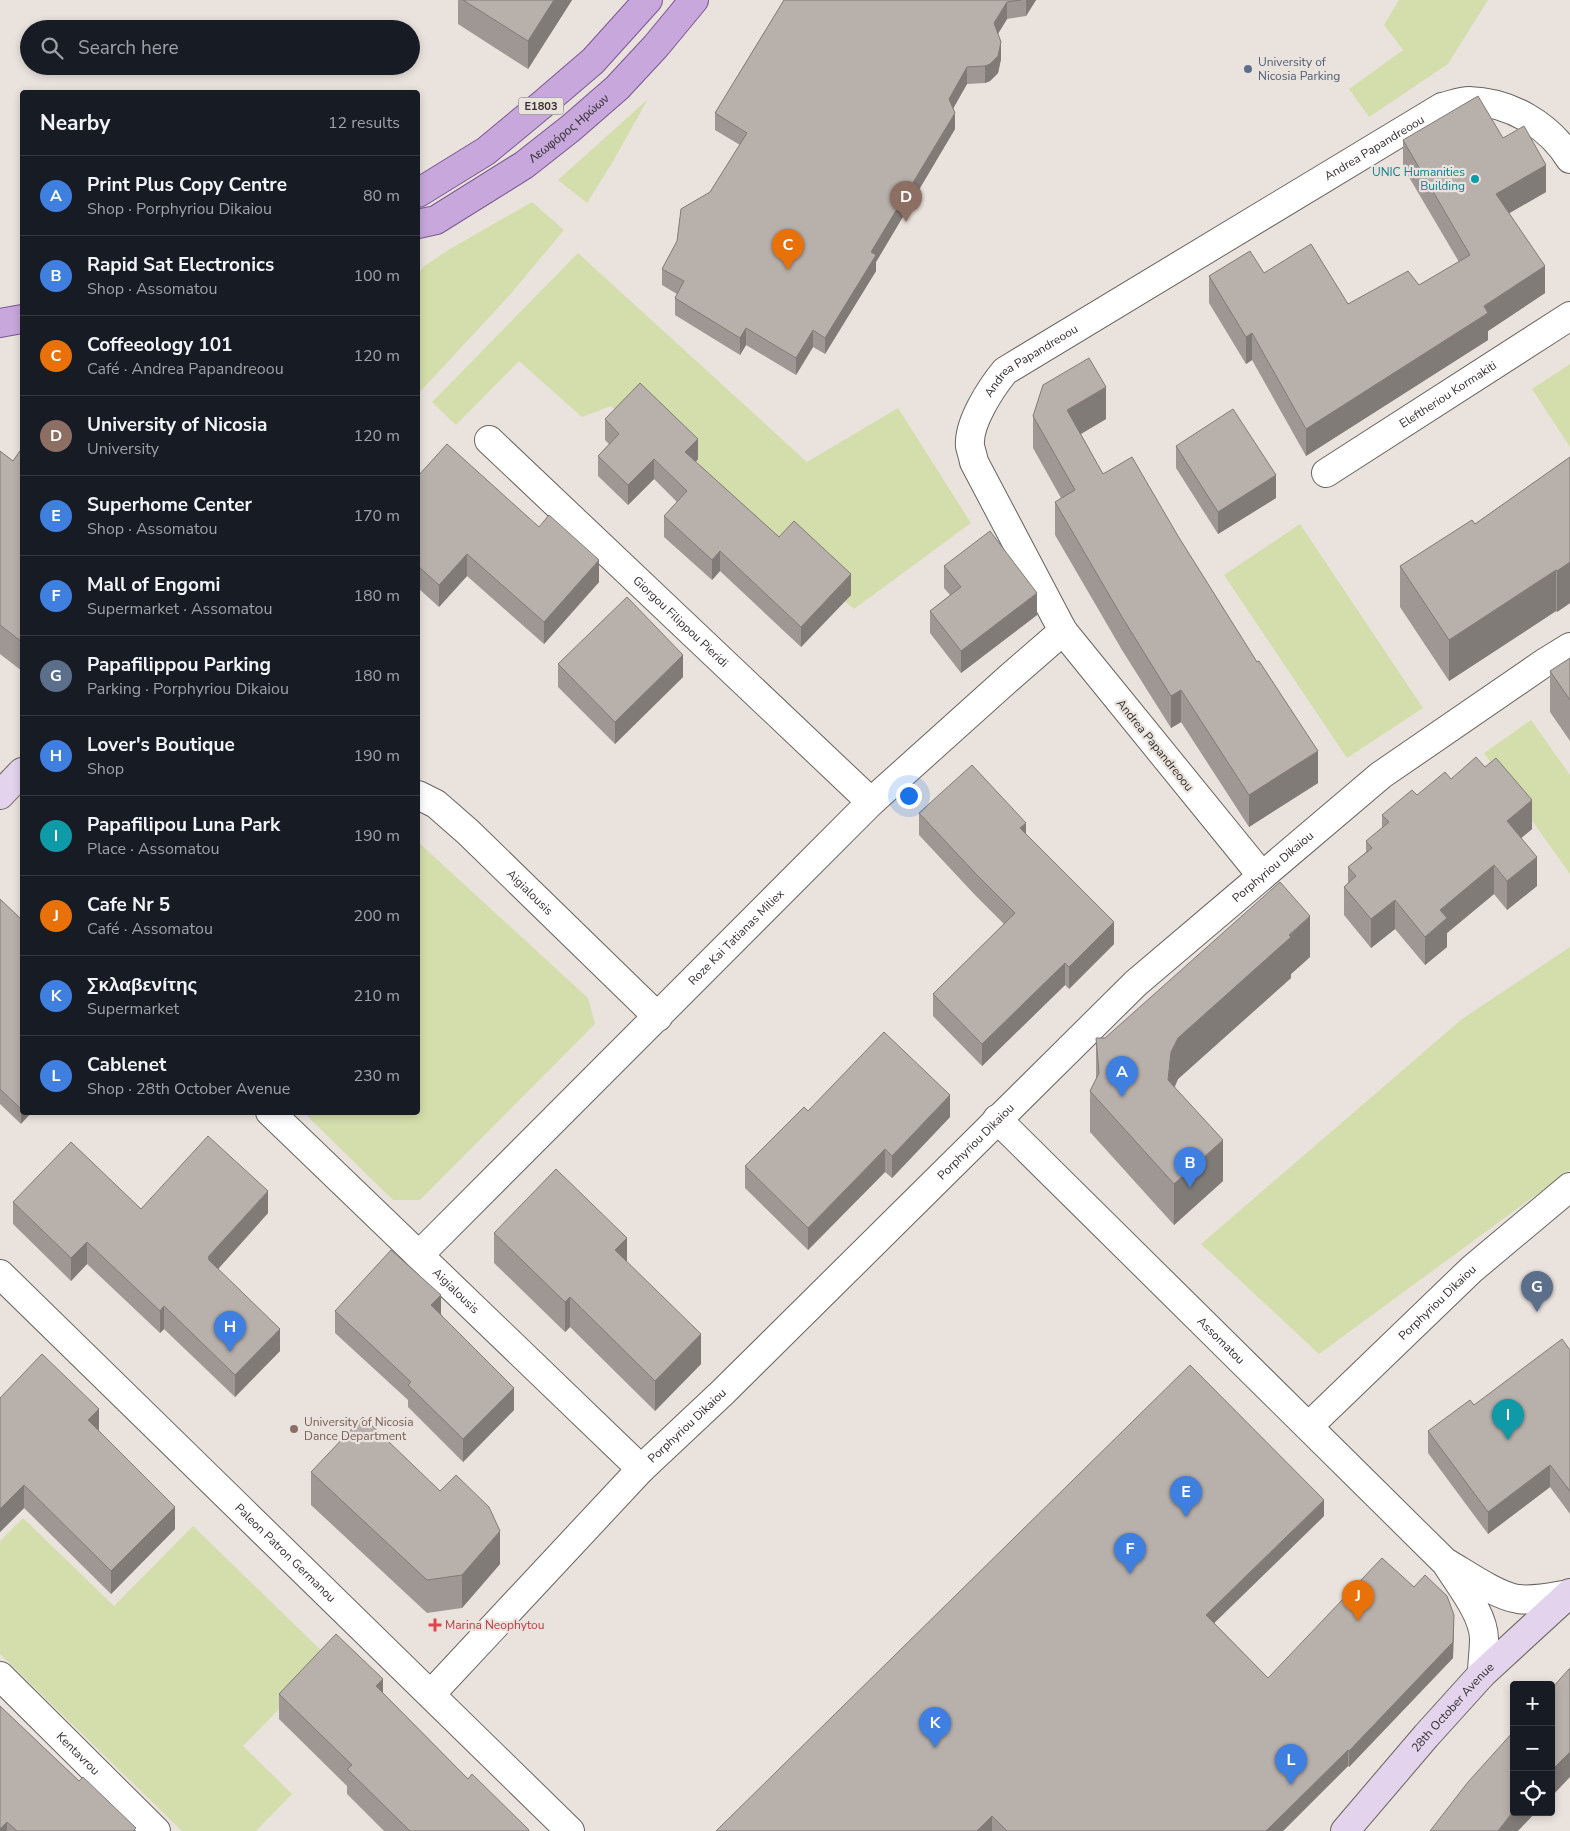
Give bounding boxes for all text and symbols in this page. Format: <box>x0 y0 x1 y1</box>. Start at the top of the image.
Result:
search box <box>20 20 420 75</box>
icon: search <box>38 34 66 62</box>
text: Search here <box>78 35 179 61</box>
place label: University of Nicosia Parking <box>1258 54 1340 84</box>
marker: University of Nicosia Parking <box>1242 63 1254 75</box>
street label: Λεωφόρος Ηρώων <box>525 91 612 166</box>
road number: E1803 <box>518 98 564 114</box>
text: Nearby <box>40 109 110 137</box>
street label: Andrea Papandreoou <box>1321 111 1427 184</box>
text: 12 results <box>328 112 400 134</box>
place label: UNIC Humanities Building <box>1372 164 1465 194</box>
text: Print Plus Copy Centre <box>87 172 287 198</box>
marker: UNIC Humanities Building <box>1469 173 1481 185</box>
pin: D <box>890 181 922 222</box>
text: A <box>50 185 62 207</box>
text: 80 m <box>363 185 400 207</box>
text: Shop · Porphyriou Dikaiou <box>87 198 272 220</box>
pin: C <box>772 229 804 270</box>
text: Rapid Sat Electronics <box>87 252 274 278</box>
text: B <box>50 265 62 287</box>
text: 100 m <box>353 265 400 287</box>
text: Shop · Assomatou <box>87 278 217 300</box>
street label: Andrea Papandreoou <box>981 321 1081 400</box>
text: Coffeeology 101 <box>87 332 232 358</box>
text: C <box>51 345 61 367</box>
text: 120 m <box>353 345 400 367</box>
street label: Eleftheriou Kormakiti <box>1396 357 1500 432</box>
text: Café · Andrea Papandreoou <box>87 358 284 380</box>
text: University of Nicosia <box>87 412 267 438</box>
text: D <box>50 425 62 447</box>
text: 120 m <box>353 425 400 447</box>
text: University <box>87 438 159 460</box>
text: Superhome Center <box>87 492 252 518</box>
text: E <box>51 505 61 527</box>
text: 170 m <box>353 505 400 527</box>
text: Shop · Assomatou <box>87 518 217 540</box>
text: Mall of Engomi <box>87 572 220 598</box>
street label: Giorgou Filippou Pieridi <box>629 572 732 671</box>
text: F <box>52 585 61 607</box>
text: 180 m <box>353 585 400 607</box>
text: Supermarket · Assomatou <box>87 598 272 620</box>
text: Papafilippou Parking <box>87 652 271 678</box>
text: G <box>50 665 62 687</box>
text: 180 m <box>353 665 400 687</box>
text: Parking · Porphyriou Dikaiou <box>87 678 289 700</box>
street label: Andrea Papandreoou <box>1113 696 1197 794</box>
text: Lover's Boutique <box>87 732 235 758</box>
text: H <box>50 745 62 767</box>
text: 190 m <box>353 745 400 767</box>
text: Shop <box>87 758 124 780</box>
your location <box>896 783 922 809</box>
text: Papafilipou Luna Park <box>87 812 280 838</box>
text: I <box>54 825 58 847</box>
text: 190 m <box>353 825 400 847</box>
street label: Porphyriou Dikaiou <box>1229 828 1317 906</box>
text: Place · Assomatou <box>87 838 219 860</box>
street label: Aigialousis <box>503 866 557 919</box>
street label: Roze Kai Tatianas Miliex <box>685 885 788 989</box>
text: Cafe Nr 5 <box>87 892 170 918</box>
text: J <box>53 905 59 927</box>
text: 200 m <box>353 905 400 927</box>
text: Café · Assomatou <box>87 918 213 940</box>
text: Σκλαβενίτης <box>87 972 197 998</box>
text: K <box>51 985 61 1007</box>
text: 210 m <box>353 985 400 1007</box>
text: Supermarket <box>87 998 179 1020</box>
text: Cablenet <box>87 1052 166 1078</box>
pin: A <box>1106 1056 1138 1097</box>
text: L <box>52 1065 61 1087</box>
text: 230 m <box>353 1065 400 1087</box>
text: Shop · 28th October Avenue <box>87 1078 290 1100</box>
street label: Porphyriou Dikaiou <box>934 1100 1018 1183</box>
pin: B <box>1174 1147 1206 1188</box>
street label: Porphyriou Dikaiou <box>1395 1261 1480 1344</box>
street label: Aigialousis <box>429 1265 483 1317</box>
pin: G <box>1521 1271 1553 1312</box>
pin: H <box>214 1311 246 1352</box>
street label: Assomatou <box>1194 1313 1248 1368</box>
street label: Porphyriou Dikaiou <box>644 1385 730 1467</box>
pin: I <box>1492 1399 1524 1440</box>
place label: University of Nicosia Dance Department <box>304 1414 414 1444</box>
marker: University of Nicosia Dance Department <box>288 1423 300 1435</box>
pin: E <box>1170 1476 1202 1517</box>
street label: Paleon Patron Germanou <box>231 1500 339 1606</box>
pin: F <box>1114 1533 1146 1574</box>
pin: J <box>1342 1580 1374 1621</box>
place label: Marina Neophytou <box>445 1617 544 1633</box>
marker: Marina Neophytou <box>429 1619 441 1631</box>
street label: 28th October Avenue <box>1408 1659 1497 1755</box>
map controls <box>1510 1681 1555 1816</box>
button: + <box>1510 1681 1555 1726</box>
pin: K <box>919 1707 951 1748</box>
button: − <box>1510 1726 1555 1771</box>
street label: Kentavrou <box>53 1728 103 1779</box>
pin: L <box>1275 1744 1307 1785</box>
button: locate <box>1510 1771 1555 1816</box>

